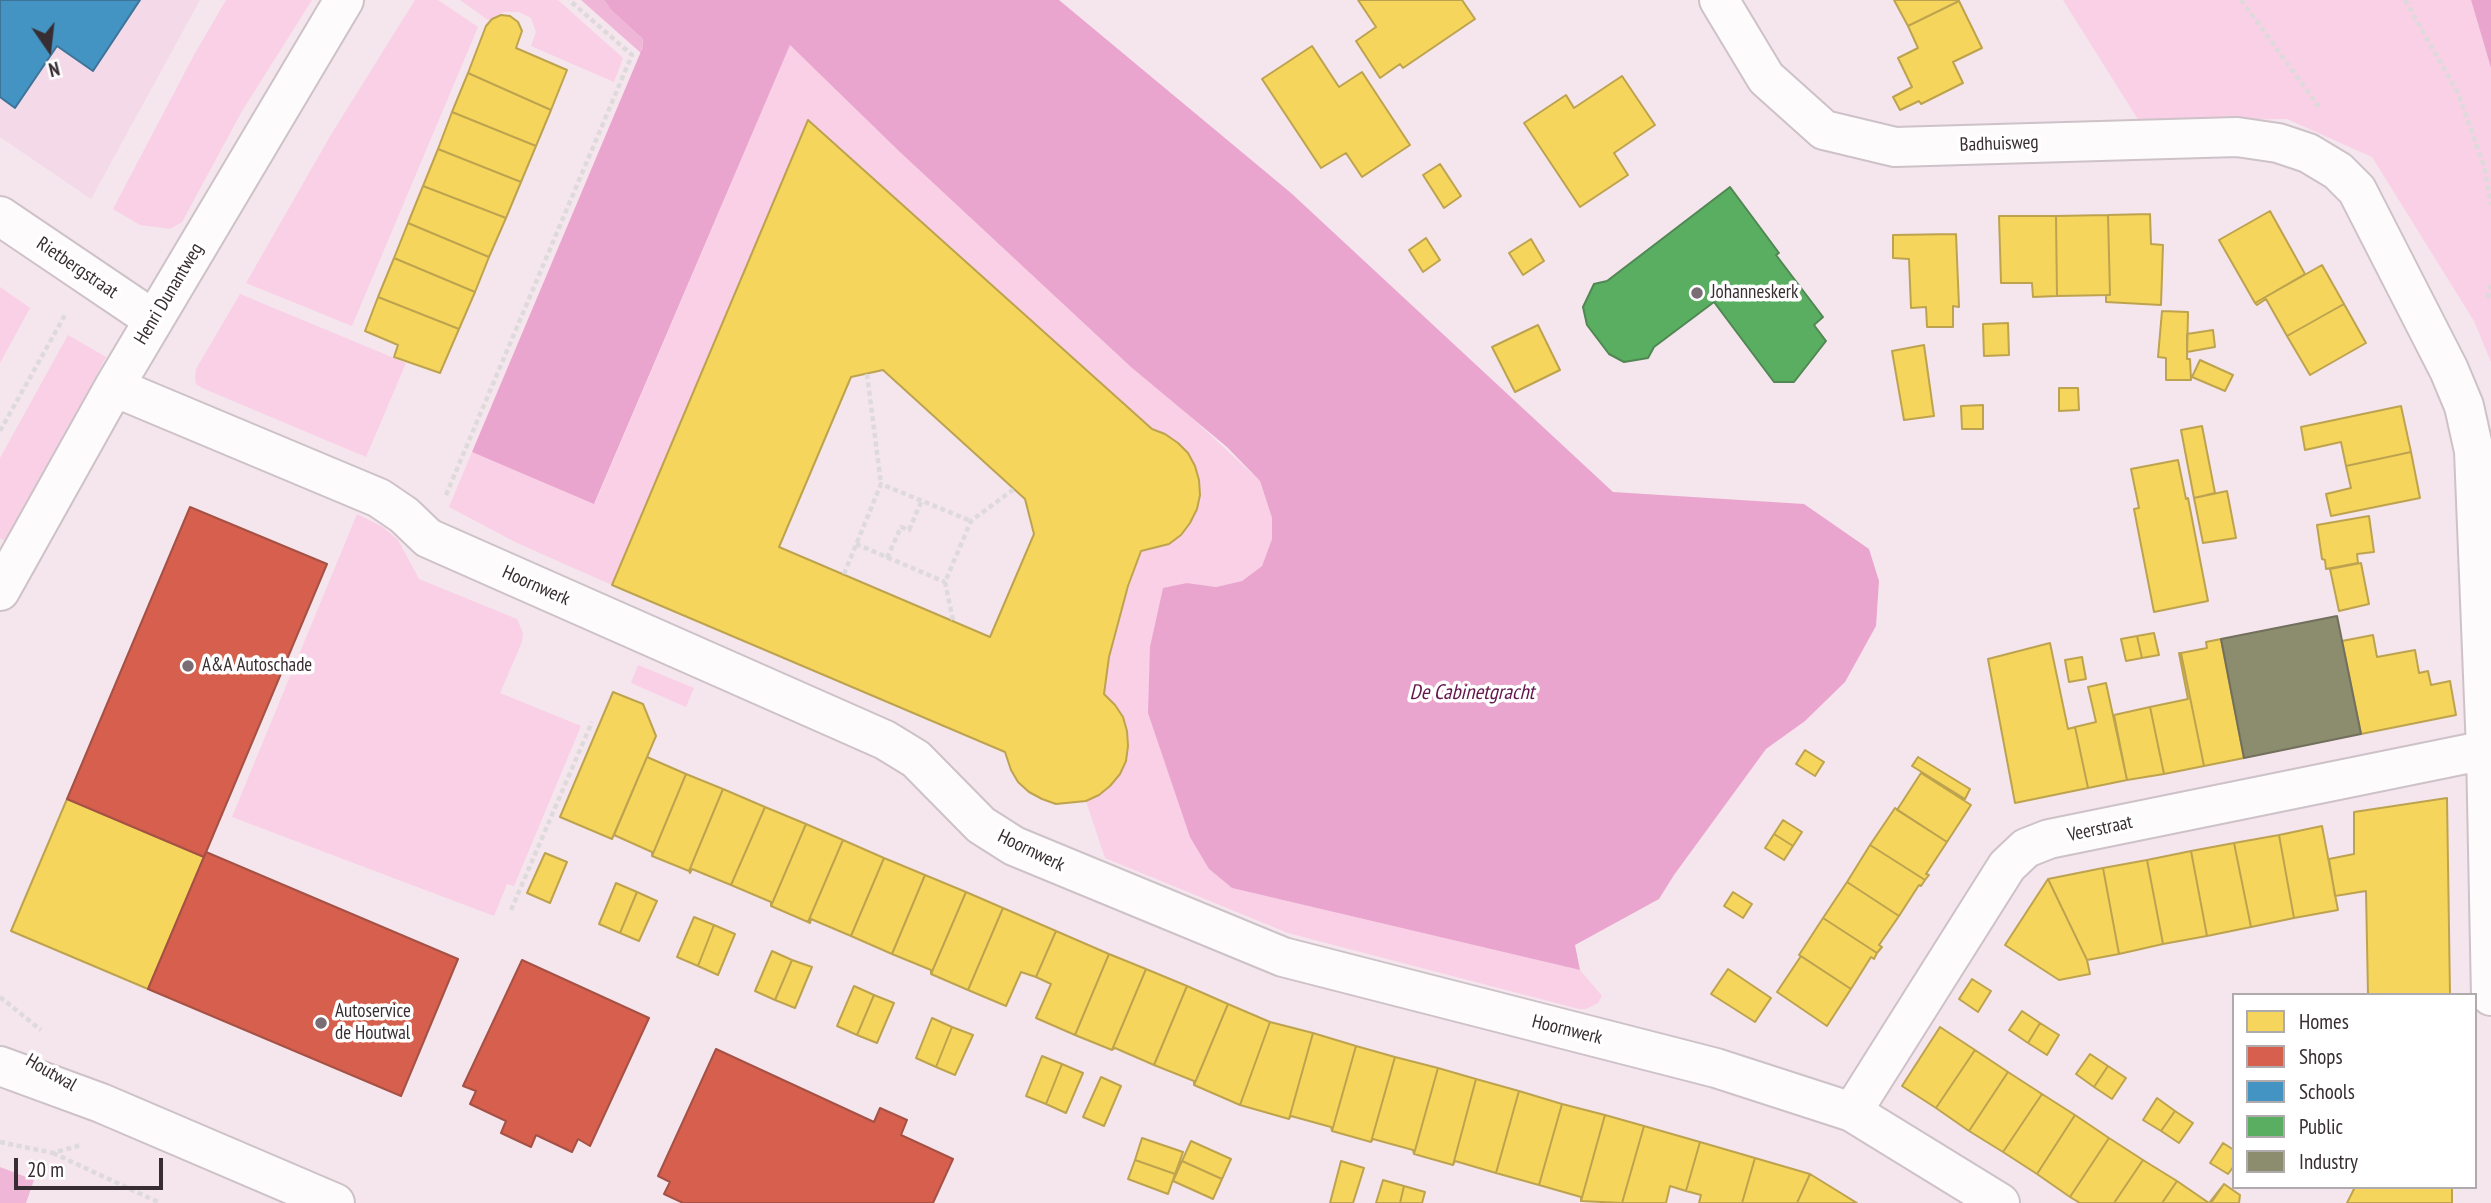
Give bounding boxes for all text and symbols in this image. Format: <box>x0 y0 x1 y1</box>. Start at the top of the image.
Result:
north arrow <box>14 14 84 84</box>
text: N <box>46 56 62 82</box>
street label: Badhuisweg <box>1959 131 2039 157</box>
street label: Rietbergstraat <box>32 233 122 303</box>
street label: Henri Dunantweg <box>130 239 208 349</box>
place label: Johanneskerk <box>1711 282 1798 304</box>
marker: Johanneskerk <box>1689 285 1705 301</box>
street label: Hoornwerk <box>499 561 573 611</box>
place label: A&A Autoschade <box>202 655 312 677</box>
marker: A&A Autoschade <box>180 658 196 674</box>
water label: De Cabinetgracht <box>1410 680 1534 706</box>
street label: Veerstraat <box>2065 811 2135 847</box>
street label: Hoornwerk <box>994 825 1068 877</box>
legend <box>2232 993 2477 1189</box>
place label: Autoservice de Houtwal <box>335 1001 411 1045</box>
text: Homes <box>2299 1008 2349 1035</box>
street label: Hoornwerk <box>1530 1010 1604 1050</box>
marker: Autoservice de Houtwal <box>313 1015 329 1031</box>
text: Shops <box>2299 1043 2343 1070</box>
street label: Houtwal <box>21 1049 81 1097</box>
text: Schools <box>2299 1078 2355 1105</box>
text: Public <box>2299 1113 2343 1140</box>
scale bar <box>18 1144 166 1188</box>
text: Industry <box>2299 1148 2358 1175</box>
text: 20 m <box>27 1156 64 1183</box>

